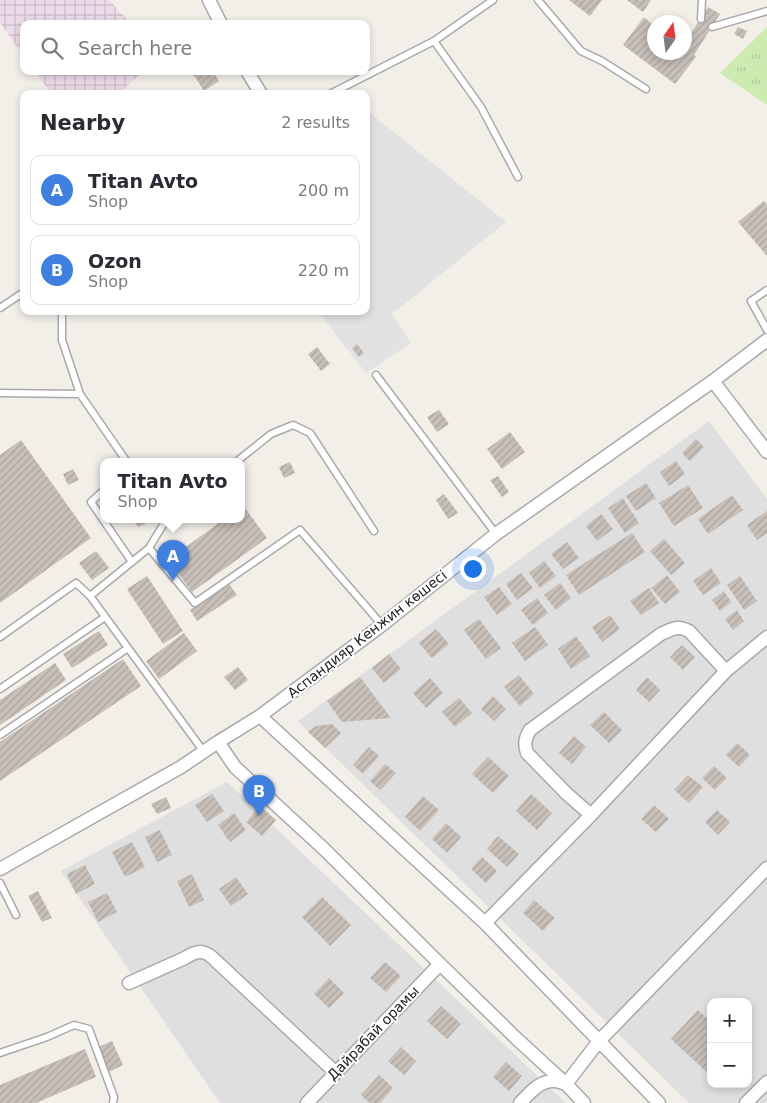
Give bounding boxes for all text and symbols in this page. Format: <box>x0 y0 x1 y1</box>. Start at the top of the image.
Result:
north arrow <box>647 15 692 60</box>
search box <box>20 20 370 75</box>
icon: search <box>38 34 66 62</box>
text: Search here <box>78 37 192 59</box>
text: Nearby <box>40 111 125 135</box>
text: 2 results <box>281 113 350 132</box>
text: Titan Avto <box>88 170 198 192</box>
text: A <box>51 181 63 200</box>
text: 200 m <box>298 181 349 200</box>
text: Shop <box>88 192 128 211</box>
text: Ozon <box>88 250 142 272</box>
text: B <box>51 261 63 280</box>
text: 220 m <box>298 261 349 280</box>
text: Shop <box>88 272 128 291</box>
popup <box>100 458 245 523</box>
text: Titan Avto <box>117 470 228 492</box>
text: Shop <box>117 492 158 511</box>
pin: A <box>157 540 189 581</box>
your location <box>460 556 486 582</box>
street label: Аспандияр Кенжин көшесі <box>284 567 450 701</box>
pin: B <box>243 775 275 816</box>
street label: Дайрабай орамы <box>324 983 422 1083</box>
map controls <box>707 998 752 1088</box>
button: + <box>707 998 752 1043</box>
button: − <box>707 1043 752 1088</box>

